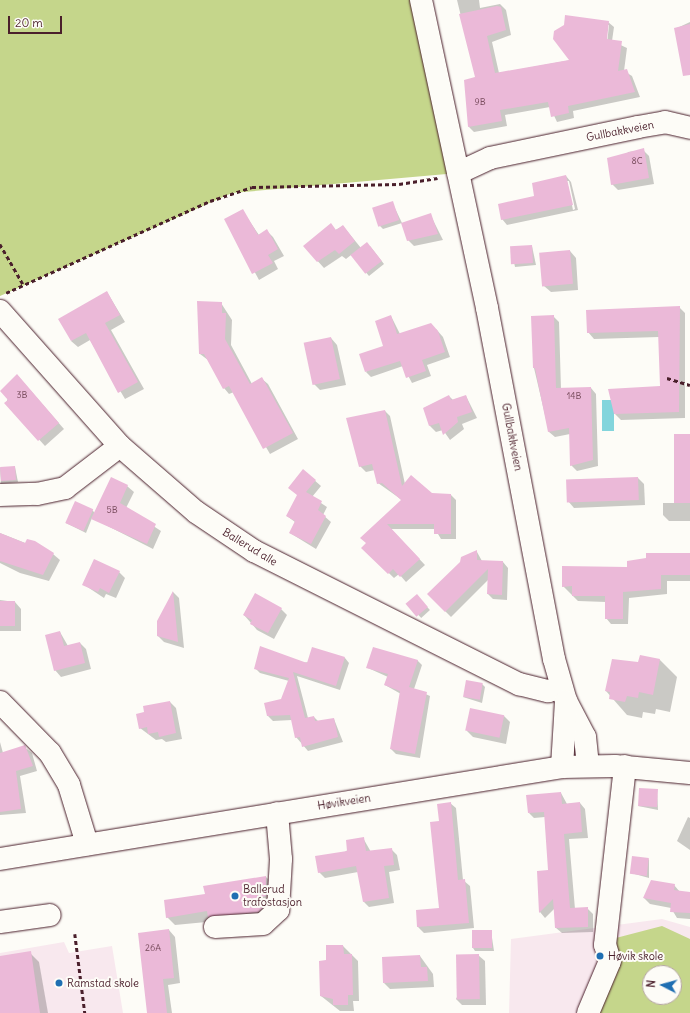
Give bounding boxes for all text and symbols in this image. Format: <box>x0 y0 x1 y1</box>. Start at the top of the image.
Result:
scale bar <box>10 8 64 34</box>
text: 20 m <box>15 15 43 30</box>
house number: 9B <box>474 97 486 107</box>
street label: Gullbakkveien <box>585 118 655 144</box>
house number: 8C <box>631 156 643 166</box>
house number: 3B <box>16 390 28 400</box>
house number: 14B <box>567 391 581 401</box>
street label: Gullbakkveien <box>499 402 525 472</box>
house number: 5B <box>106 505 118 515</box>
street label: Ballerud alle <box>220 526 280 568</box>
street label: Høvikveien <box>317 791 371 813</box>
place label: Ballerud trafostasjon <box>243 883 302 909</box>
marker: Ballerud trafostasjon <box>230 891 240 901</box>
house number: 26A <box>145 943 161 953</box>
place label: Høvik skole <box>608 949 663 963</box>
marker: Høvik skole <box>595 951 605 961</box>
north arrow <box>642 965 682 1005</box>
place label: Ramstad skole <box>67 976 139 990</box>
marker: Ramstad skole <box>54 978 64 988</box>
text: N <box>644 979 658 988</box>

